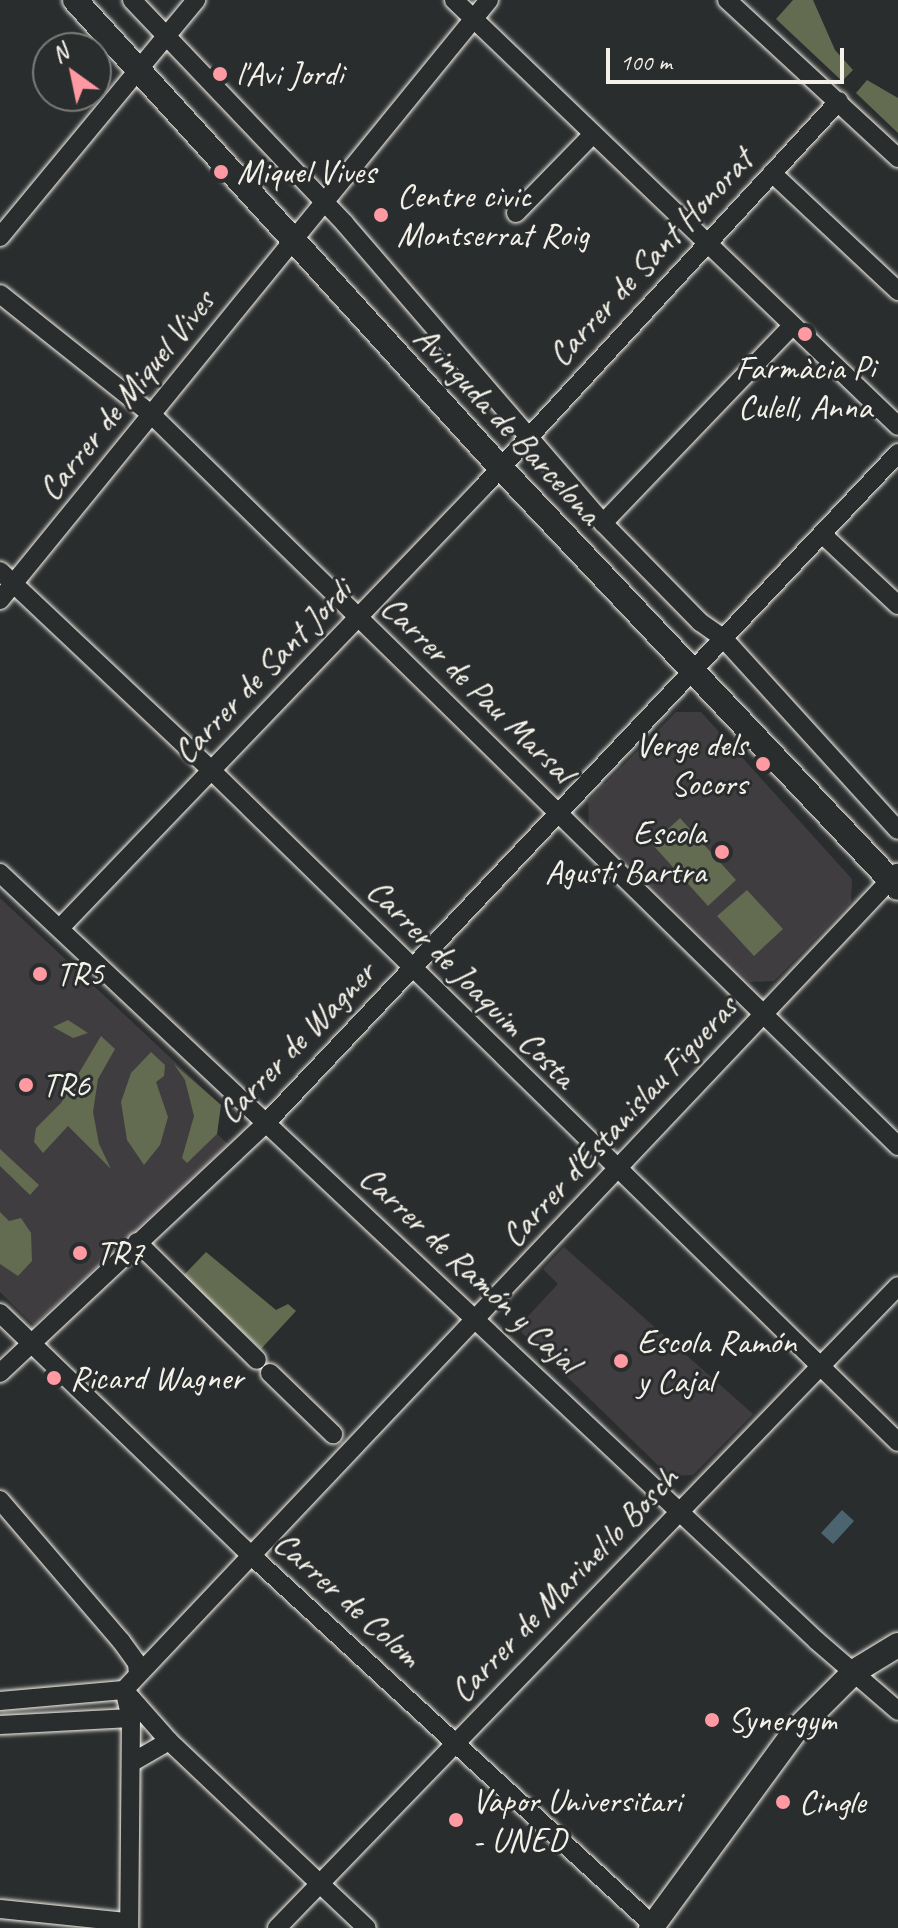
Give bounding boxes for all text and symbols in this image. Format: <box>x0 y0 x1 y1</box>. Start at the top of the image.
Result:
north arrow <box>32 32 112 112</box>
scale bar <box>610 32 848 82</box>
text: N <box>47 38 73 69</box>
text: 100 m <box>620 47 672 77</box>
place label: l'Avi Jordi <box>236 54 343 94</box>
marker: l'Avi Jordi <box>211 65 229 83</box>
street label: Carrer de Sant Honorat <box>539 140 761 374</box>
place label: Miquel Vives <box>237 152 376 192</box>
marker: Miquel Vives <box>212 163 230 181</box>
place label: Centre civic Montserrat Roig <box>397 175 589 254</box>
marker: Centre civic Montserrat Roig <box>372 206 390 224</box>
street label: Carrer de Miquel Vives <box>29 282 223 508</box>
street label: Avinguda de Barcelona <box>405 317 611 533</box>
marker: Farmàcia Pi Culell, Anna <box>796 325 814 343</box>
place label: Farmàcia Pi Culell, Anna <box>735 347 875 426</box>
street label: Carrer de Sant Jordi <box>164 571 360 771</box>
street label: Carrer de Pau Marsal <box>373 587 583 791</box>
place label: Verge dels Socors <box>635 724 747 804</box>
marker: Verge dels Socors <box>754 755 772 773</box>
place label: Escola Agustí Bartra <box>545 812 706 892</box>
marker: Escola Agustí Bartra <box>713 843 731 861</box>
street label: Carrer de Joaquim Costa <box>358 869 586 1097</box>
street label: Carrer de Wagner <box>209 952 383 1132</box>
place label: TR5 <box>56 954 104 994</box>
marker: TR5 <box>31 965 49 983</box>
street label: Carrer d'Estanislau Figueras <box>491 986 747 1256</box>
place label: TR6 <box>42 1065 90 1105</box>
marker: TR6 <box>17 1076 35 1094</box>
street label: Carrer de Ramón y Cajal <box>352 1157 588 1381</box>
place label: TR7 <box>96 1233 144 1273</box>
marker: TR7 <box>71 1244 89 1262</box>
place label: Escola Ramón y Cajal <box>637 1321 797 1400</box>
marker: Escola Ramón y Cajal <box>612 1352 630 1370</box>
place label: Ricard Wagner <box>70 1358 244 1398</box>
marker: Ricard Wagner <box>45 1369 63 1387</box>
street label: Carrer de Marinel·lo Bosch <box>441 1458 687 1710</box>
street label: Carrer de Colom <box>265 1522 431 1676</box>
place label: Synergym <box>728 1700 837 1740</box>
marker: Synergym <box>703 1711 721 1729</box>
place label: Vapor Universitari - UNED <box>472 1780 682 1860</box>
place label: Cingle <box>799 1782 866 1822</box>
marker: Cingle <box>774 1793 792 1811</box>
marker: Vapor Universitari - UNED <box>447 1811 465 1829</box>

